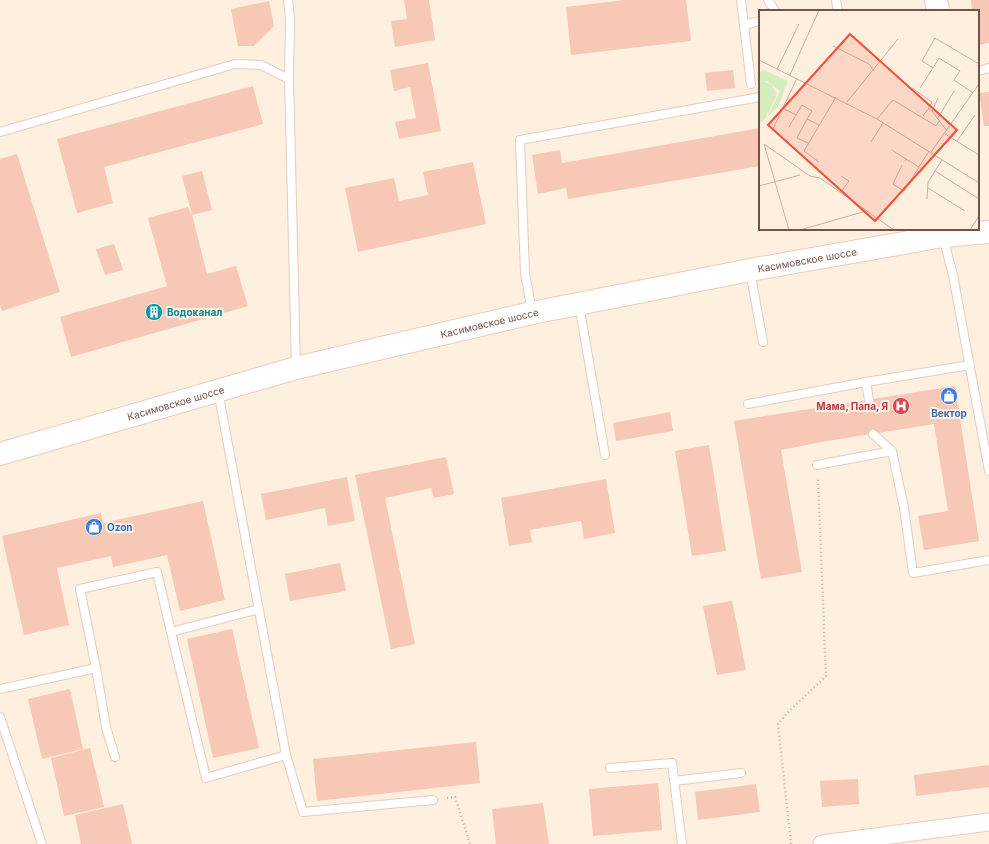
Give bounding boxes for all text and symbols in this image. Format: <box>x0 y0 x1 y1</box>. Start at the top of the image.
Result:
inset map <box>759 10 979 230</box>
street label: Касимовское шоссе <box>757 245 858 275</box>
building icon: Водоканал <box>144 302 164 322</box>
place label: Водоканал <box>167 306 222 318</box>
street label: Касимовское шоссе <box>439 306 540 340</box>
street label: Касимовское шоссе <box>126 383 226 423</box>
shop icon: Вектор <box>939 386 959 406</box>
hospital icon: Мама, Папа, Я <box>891 396 911 416</box>
place label: Мама, Папа, Я <box>816 400 888 412</box>
place label: Вектор <box>931 407 967 419</box>
shop icon: Ozon <box>84 517 104 537</box>
place label: Ozon <box>107 521 133 533</box>

